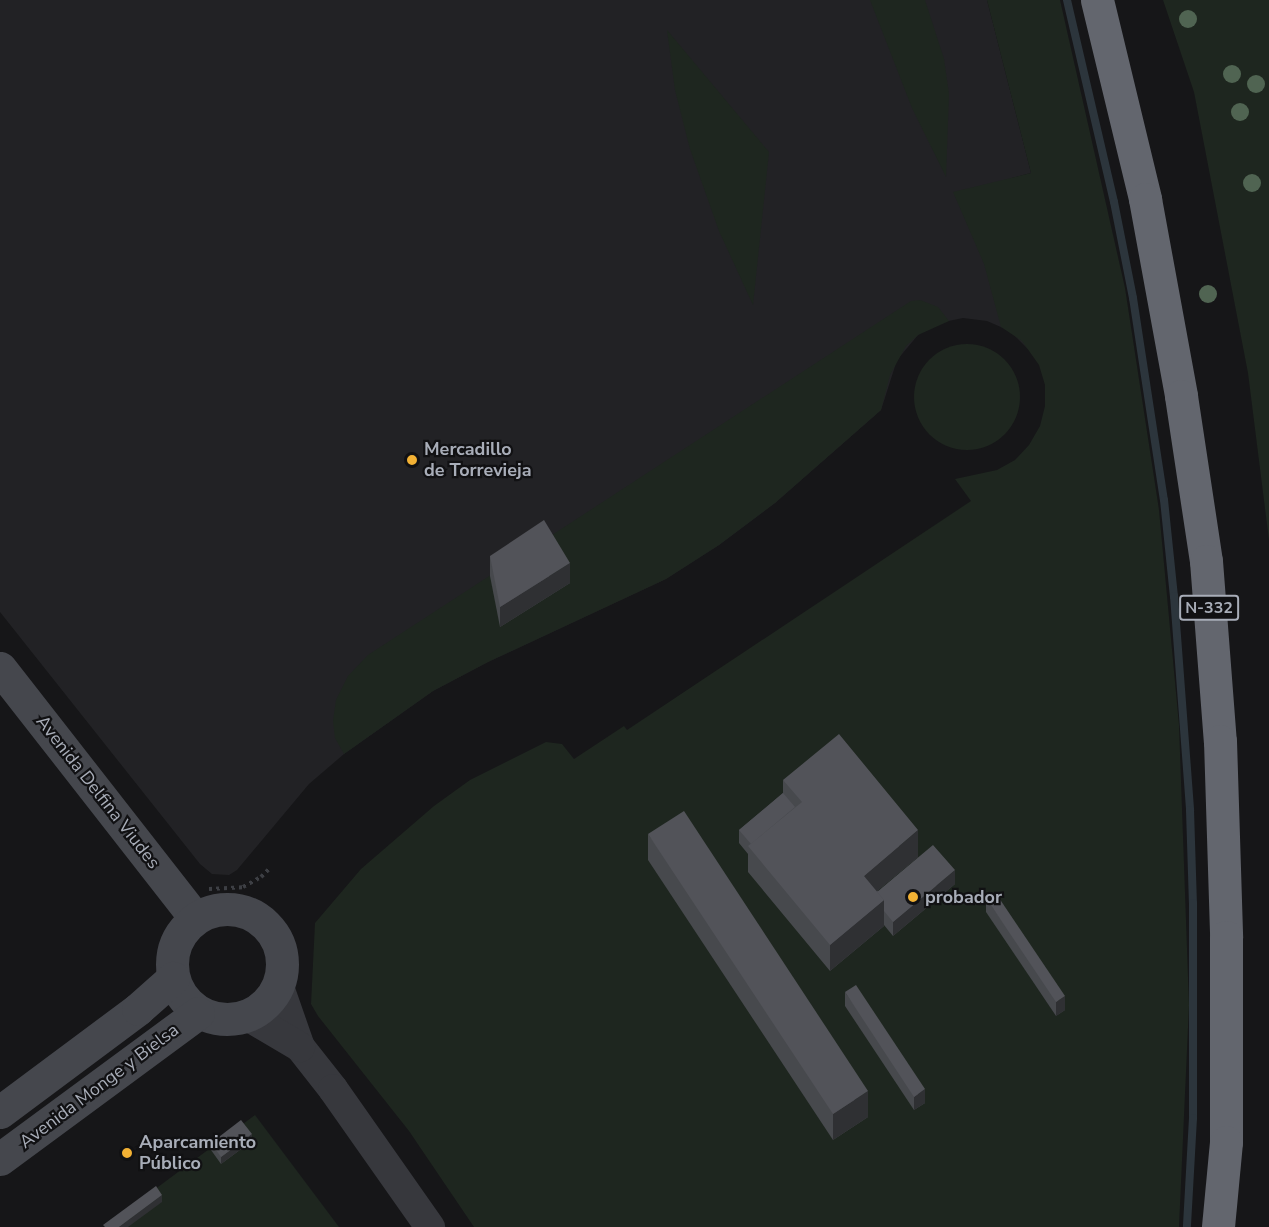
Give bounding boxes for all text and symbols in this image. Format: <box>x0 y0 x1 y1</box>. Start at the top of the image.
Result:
place label: Mercadillo de Torrevieja <box>424 439 531 482</box>
marker: Mercadillo de Torrevieja <box>405 453 419 467</box>
road number: N-332 <box>1179 595 1239 621</box>
street label: Avenida Delfina Viudes <box>31 711 165 873</box>
place label: probador <box>925 886 1002 908</box>
marker: probador <box>906 890 920 904</box>
street label: Avenida Monge y Bielsa <box>15 1019 183 1153</box>
place label: Aparcamiento Público <box>139 1132 256 1174</box>
marker: Aparcamiento Público <box>120 1146 134 1160</box>

